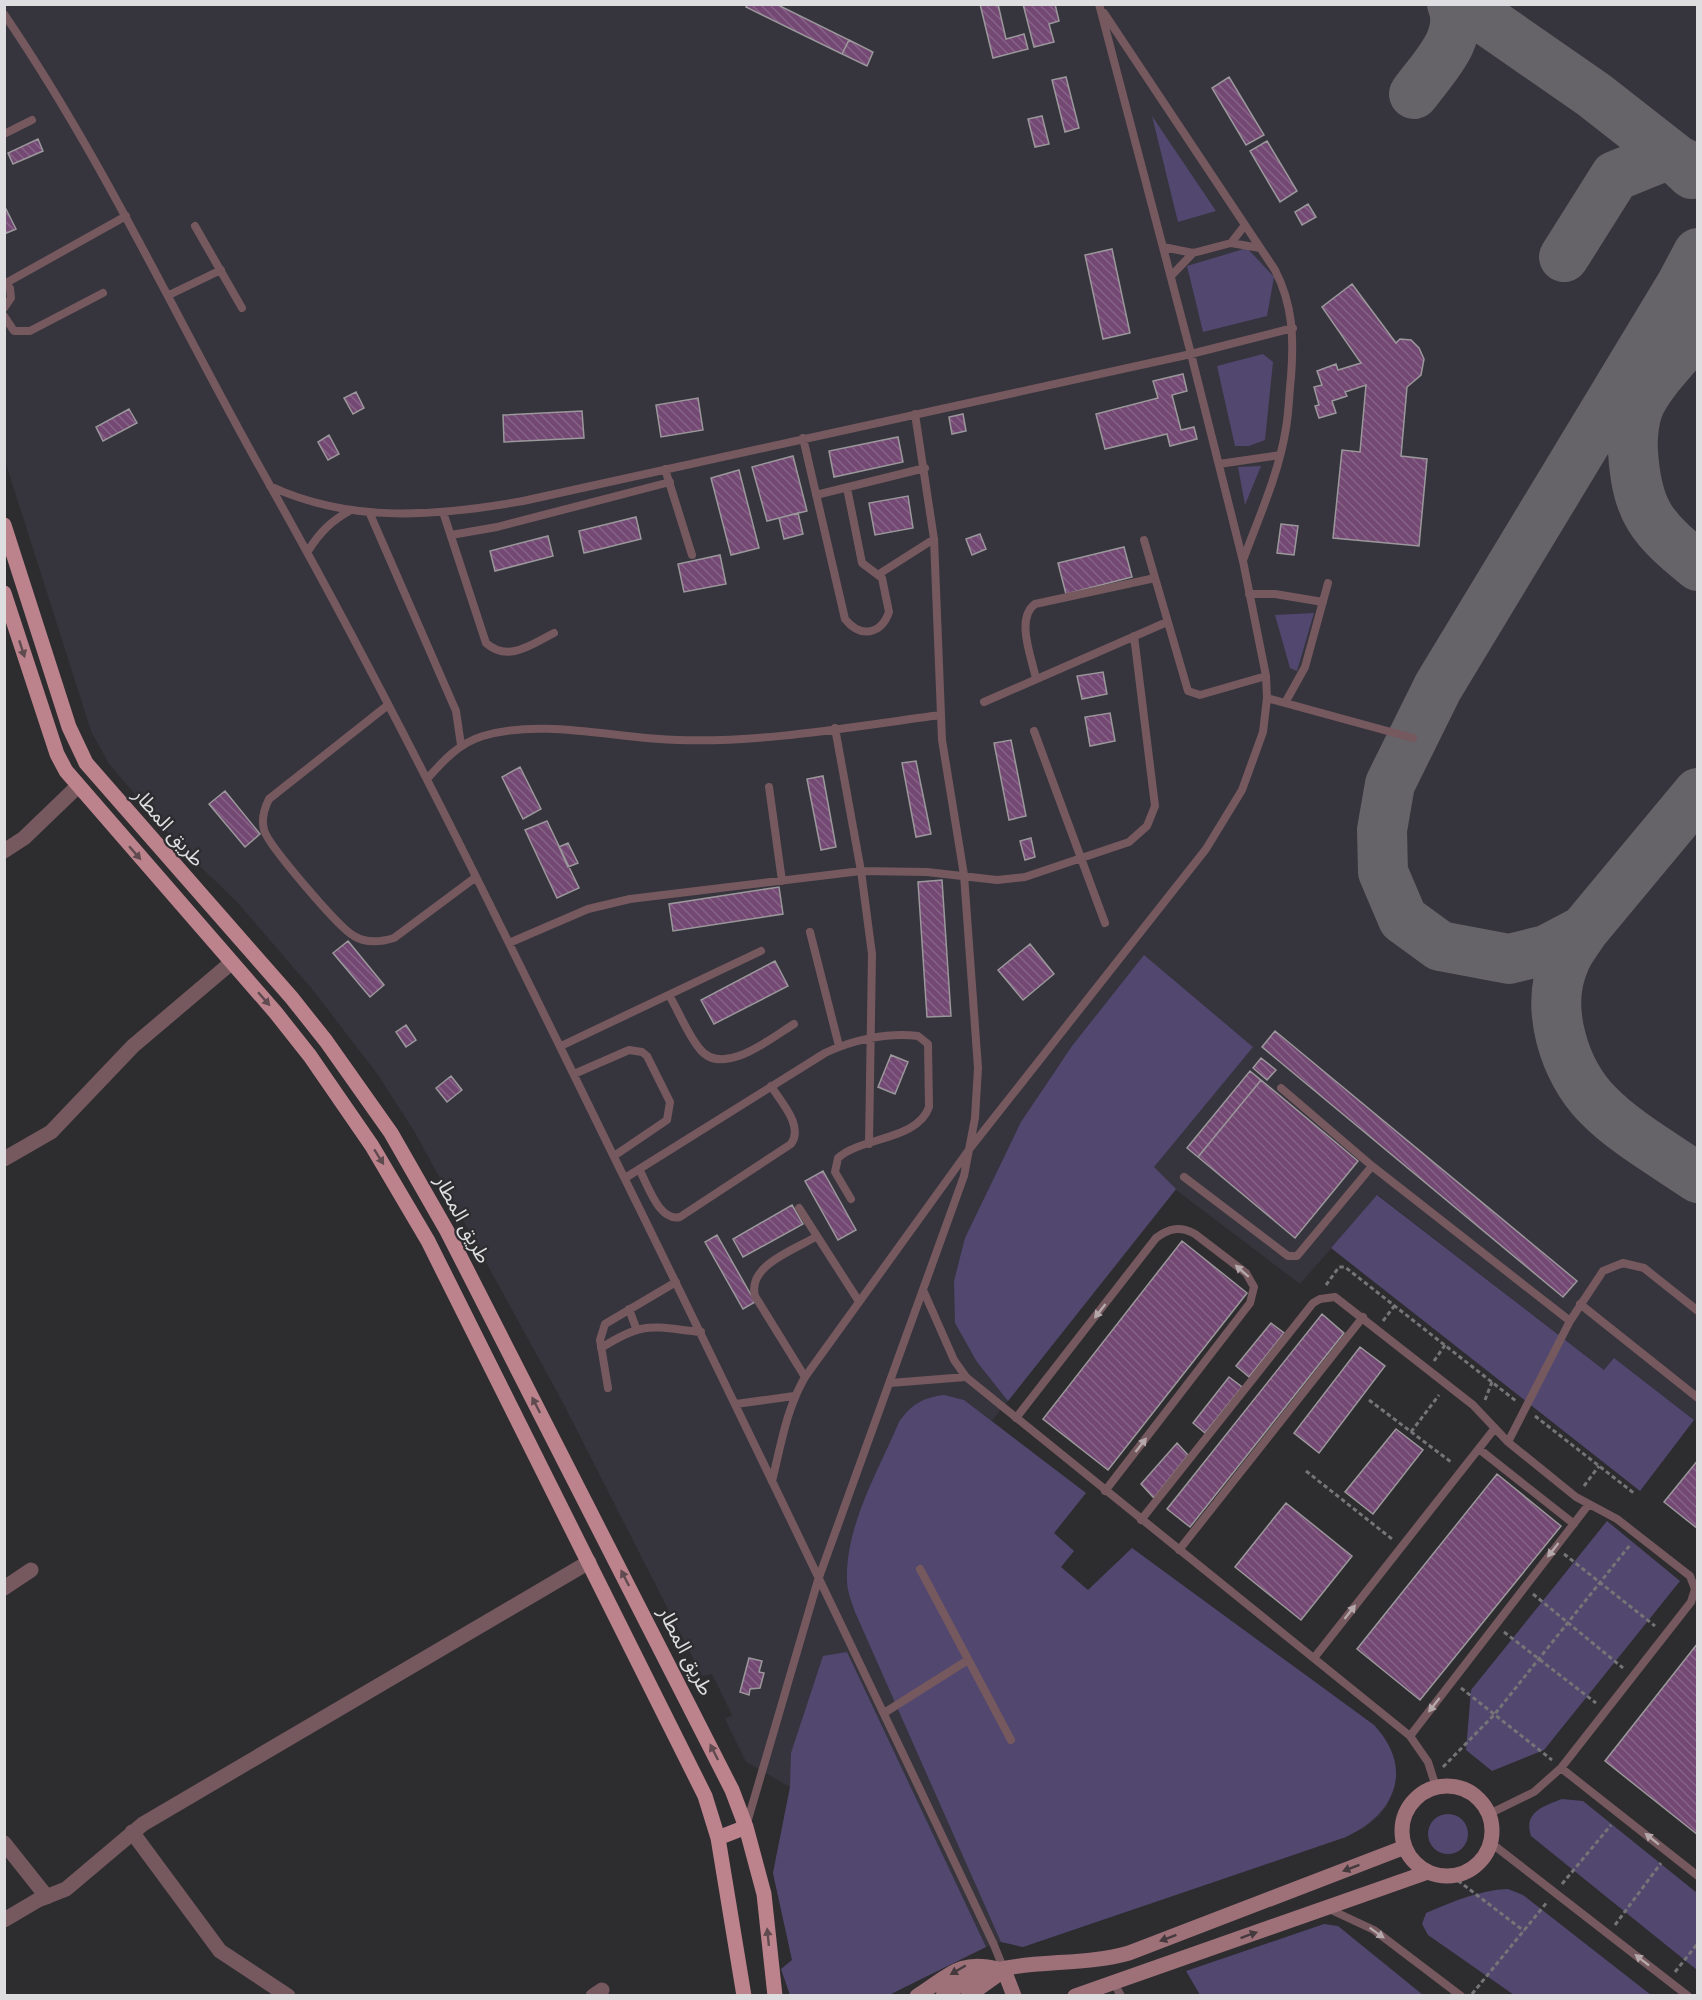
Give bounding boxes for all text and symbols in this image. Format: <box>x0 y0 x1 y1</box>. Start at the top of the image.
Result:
one-way arrow <box>18 640 28 658</box>
street label: طريق المطار <box>127 782 210 872</box>
one-way arrow <box>128 845 141 860</box>
one-way arrow <box>257 991 270 1006</box>
one-way arrow <box>373 1148 384 1165</box>
street label: طريق المطار <box>428 1170 496 1268</box>
one-way arrow <box>1235 1265 1250 1278</box>
one-way arrow <box>1094 1303 1106 1318</box>
one-way arrow <box>531 1396 541 1413</box>
one-way arrow <box>1134 1437 1146 1452</box>
one-way arrow <box>1547 1542 1560 1558</box>
one-way arrow <box>620 1570 630 1587</box>
street label: طريق المطار <box>652 1602 719 1700</box>
one-way arrow <box>1344 1604 1357 1620</box>
one-way arrow <box>1429 1697 1441 1712</box>
one-way arrow <box>709 1743 718 1760</box>
one-way arrow <box>1644 1833 1660 1846</box>
one-way arrow <box>1341 1863 1359 1873</box>
one-way arrow <box>1369 1927 1385 1939</box>
one-way arrow <box>764 1928 773 1947</box>
one-way arrow <box>1240 1930 1258 1940</box>
one-way arrow <box>1159 1933 1177 1943</box>
one-way arrow <box>1634 1954 1649 1966</box>
one-way arrow <box>949 1965 966 1975</box>

